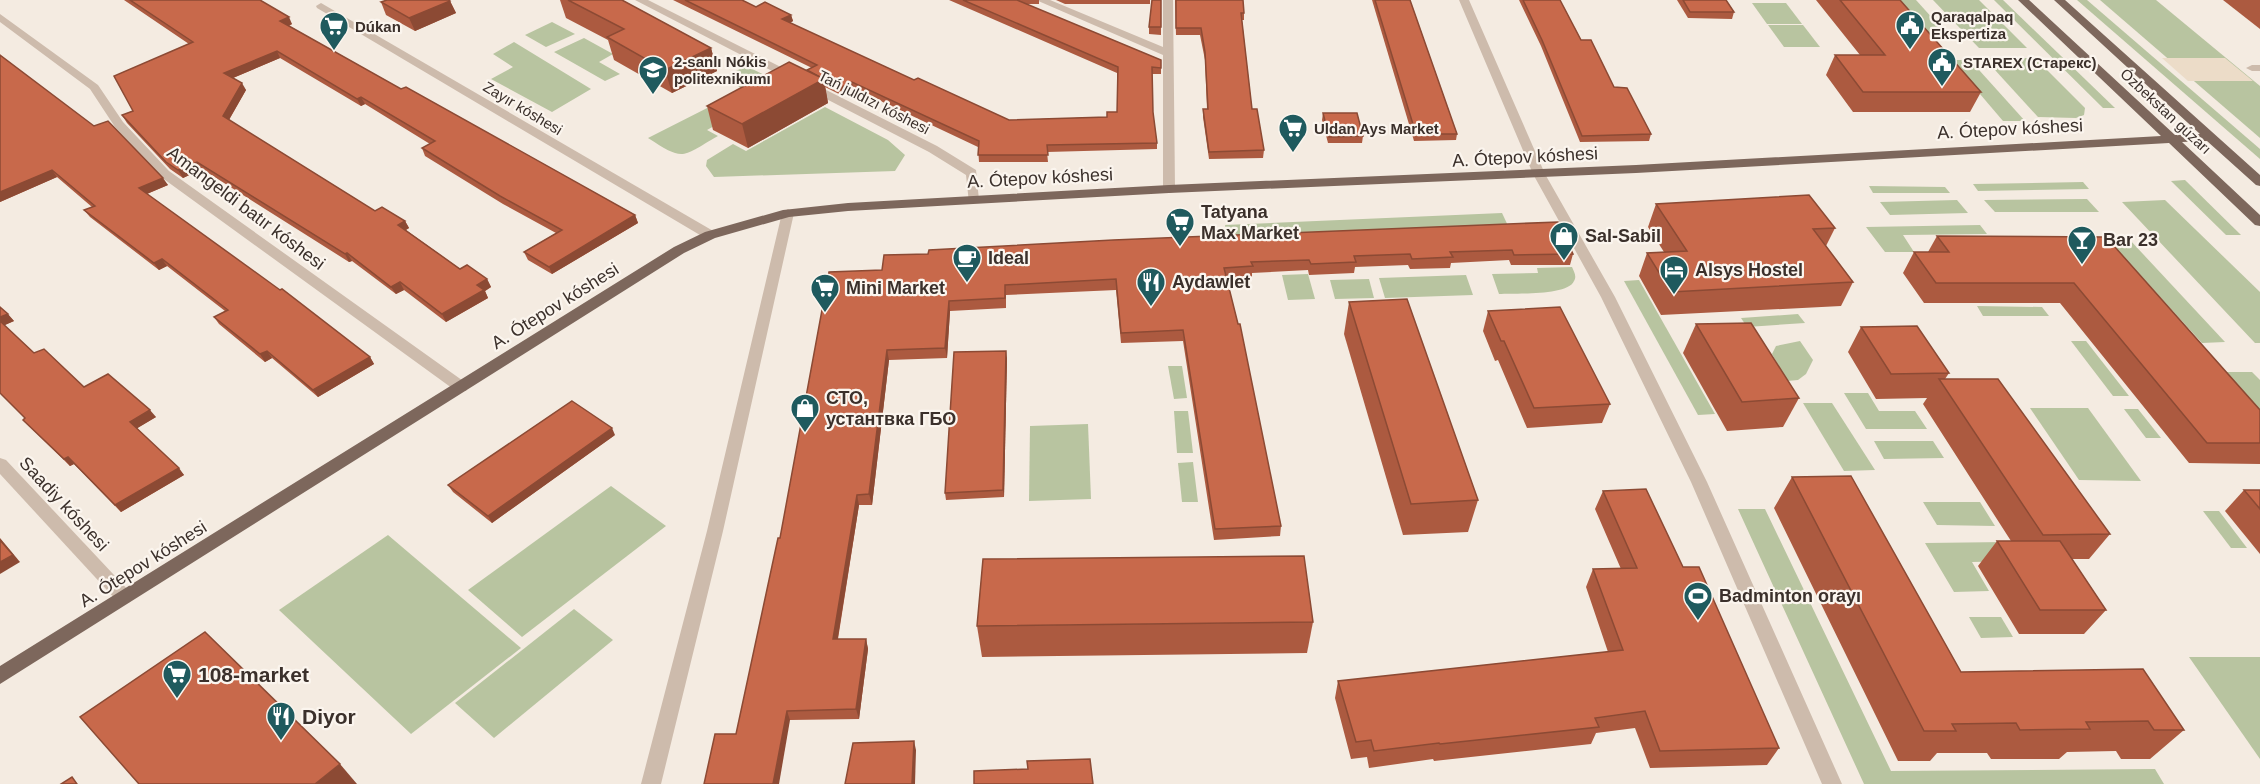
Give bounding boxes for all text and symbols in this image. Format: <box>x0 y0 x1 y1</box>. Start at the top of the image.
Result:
place label: Qaraqalpaq Ekspertiza <box>1931 8 2014 42</box>
public building icon: Qaraqalpaq Ekspertiza <box>1894 9 1926 51</box>
supermarket icon: Dúkan <box>318 10 350 52</box>
place label: Dúkan <box>355 18 401 35</box>
public building icon: STAREX (Старекс) <box>1926 46 1958 88</box>
place label: 2-sanlı Nókis politexnikumı <box>674 53 771 87</box>
school or university icon: 2-sanlı Nókis politexnikumı <box>637 54 669 96</box>
place label: STAREX (Старекс) <box>1963 54 2097 71</box>
street label: Ózbekstan gúzarı <box>2117 65 2215 157</box>
street label: Tań juldızı kóshesi <box>816 67 932 137</box>
street label: Zayır kóshesi <box>480 78 566 138</box>
supermarket icon: Uldan Ays Market <box>1277 112 1309 154</box>
street label: A. Ótepov kóshesi <box>1936 114 2083 143</box>
place label: Uldan Ays Market <box>1314 120 1439 137</box>
street label: Amangeldi batır kóshesi <box>163 142 329 274</box>
street label: A. Ótepov kóshesi <box>1451 142 1598 171</box>
street label: A. Ótepov kóshesi <box>966 163 1113 192</box>
place label: Tatyana Max Market <box>1201 202 1299 243</box>
supermarket icon: Tatyana Max Market <box>1164 206 1196 248</box>
shop icon: Sal-Sabil <box>1548 220 1580 262</box>
bar icon: Bar 23 <box>2066 224 2098 266</box>
place label: Sal-Sabil <box>1585 226 1661 246</box>
place label: Bar 23 <box>2103 230 2158 250</box>
cafe icon: Ideal <box>951 242 983 284</box>
place label: Ideal <box>988 248 1029 268</box>
hotel icon: Alsys Hostel <box>1658 254 1690 296</box>
street label: A. Ótepov kóshesi <box>487 258 622 353</box>
place label: Alsys Hostel <box>1695 260 1803 280</box>
restaurant icon: Aydawlet <box>1135 266 1167 308</box>
supermarket icon: Mini Market <box>809 272 841 314</box>
place label: Aydawlet <box>1172 272 1250 292</box>
place label: Mini Market <box>846 278 945 298</box>
place label: СТО, устантвка ГБО <box>826 388 956 429</box>
shop icon: СТО, устантвка ГБО <box>789 392 821 434</box>
street label: Saadiy kóshesi <box>15 453 113 555</box>
street label: A. Ótepov kóshesi <box>75 516 210 611</box>
sports icon: Badminton orayı <box>1682 580 1714 622</box>
place label: Badminton orayı <box>1719 586 1861 606</box>
supermarket icon: 108-market <box>161 658 193 700</box>
place label: 108-market <box>198 663 309 686</box>
restaurant icon: Diyor <box>265 700 297 742</box>
place label: Diyor <box>302 705 356 728</box>

